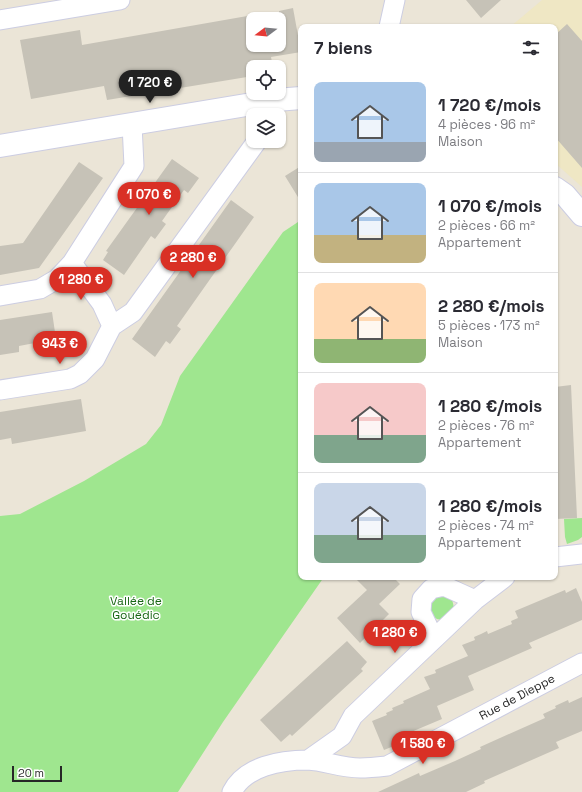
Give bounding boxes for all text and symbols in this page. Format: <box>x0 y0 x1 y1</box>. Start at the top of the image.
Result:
north arrow <box>246 12 286 52</box>
map controls <box>246 12 286 148</box>
text: 7 biens <box>314 37 372 59</box>
icon: filters <box>520 37 542 59</box>
button: locate <box>246 60 286 100</box>
pin: 1 720 € <box>113 70 187 104</box>
text: 1 720 € <box>128 74 172 91</box>
text: 1 720 €/mois <box>438 94 541 116</box>
icon: home <box>346 98 394 146</box>
button: layers <box>246 108 286 148</box>
text: 4 pièces · 96 m² <box>438 116 535 133</box>
text: Maison <box>438 133 483 150</box>
pin: 1 070 € <box>112 182 186 216</box>
text: 1 070 € <box>126 186 172 203</box>
text: 1 070 €/mois <box>438 195 542 217</box>
icon: home <box>346 199 394 247</box>
text: 2 pièces · 66 m² <box>438 217 535 234</box>
text: Appartement <box>438 234 521 251</box>
pin: 2 280 € <box>156 245 230 279</box>
text: 2 280 € <box>169 249 217 266</box>
pin: 1 280 € <box>44 267 118 301</box>
text: 1 280 € <box>58 271 104 288</box>
text: 2 280 €/mois <box>438 295 545 317</box>
icon: home <box>346 299 394 347</box>
text: 5 pièces · 173 m² <box>438 317 540 334</box>
pin: 943 € <box>32 331 88 365</box>
text: Maison <box>438 334 483 351</box>
text: 943 € <box>42 335 78 352</box>
text: 1 280 €/mois <box>438 395 542 417</box>
icon: home <box>346 399 394 447</box>
text: 2 pièces · 76 m² <box>438 417 534 434</box>
text: Appartement <box>438 434 521 451</box>
text: 1 280 €/mois <box>438 495 542 517</box>
icon: home <box>346 499 394 547</box>
text: 2 pièces · 74 m² <box>438 517 534 534</box>
text: Appartement <box>438 534 521 551</box>
park label: Vallée de Gouédic <box>110 593 162 623</box>
pin: 1 280 € <box>358 620 432 654</box>
text: 1 280 € <box>372 624 418 641</box>
street label: Rue de Dieppe <box>476 670 558 724</box>
pin: 1 580 € <box>386 731 460 765</box>
text: 1 580 € <box>400 735 446 752</box>
scale bar <box>12 764 62 783</box>
text: 20 m <box>18 766 44 780</box>

